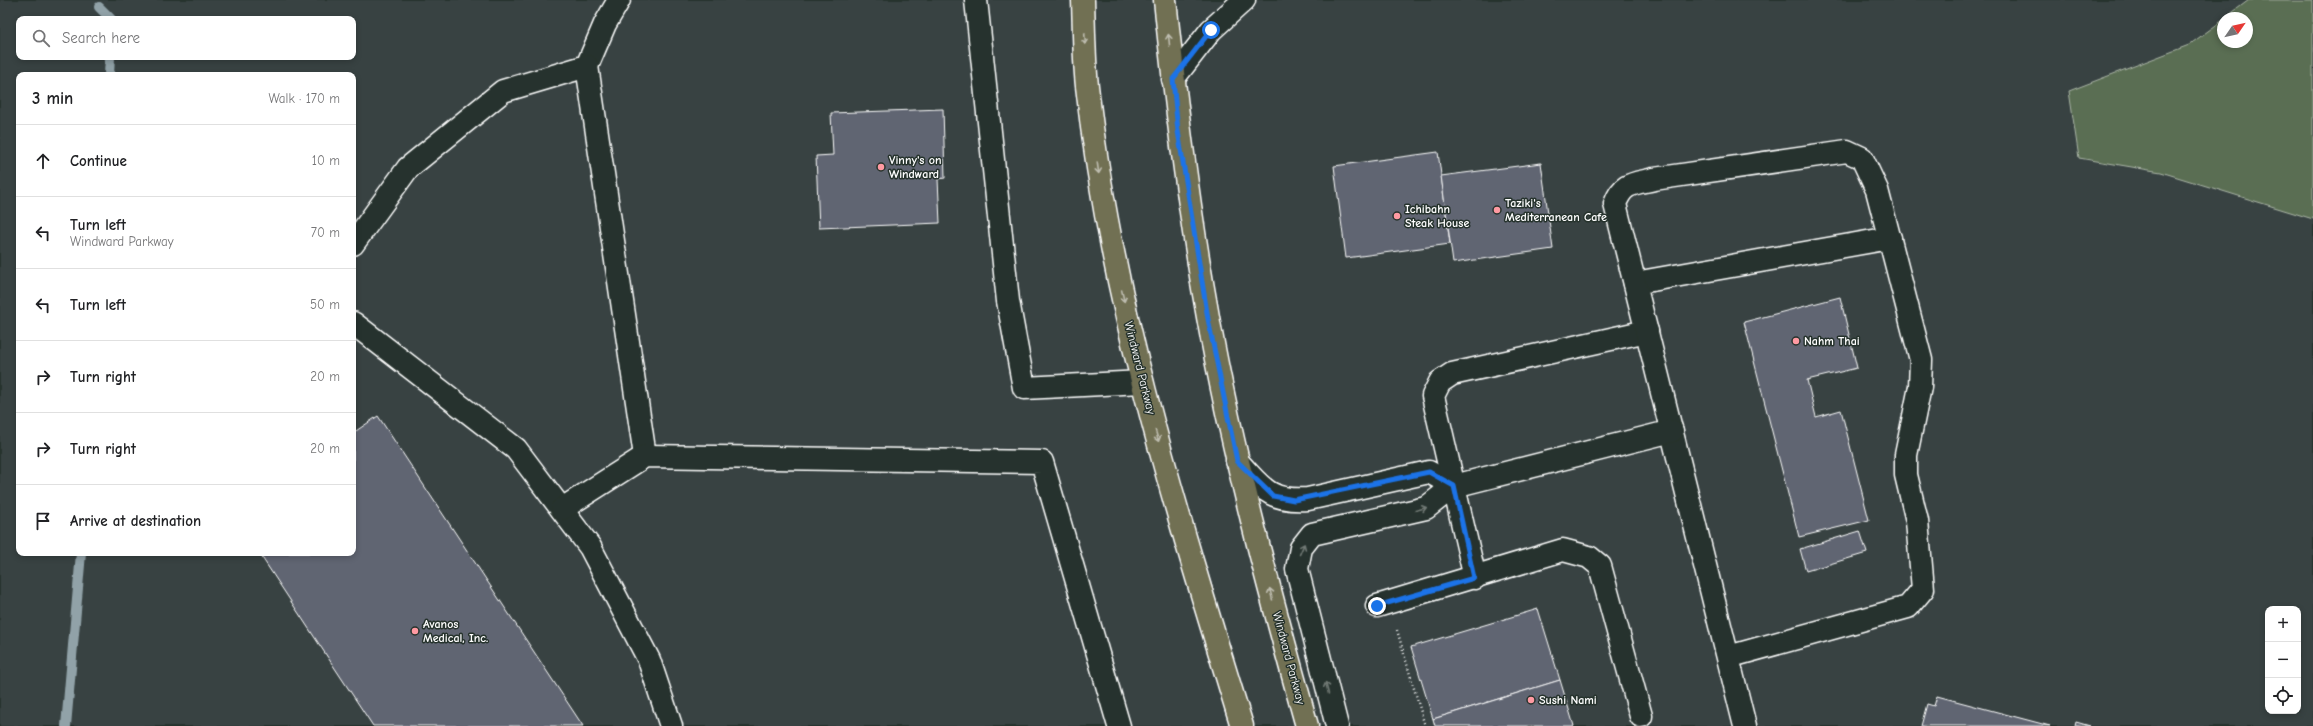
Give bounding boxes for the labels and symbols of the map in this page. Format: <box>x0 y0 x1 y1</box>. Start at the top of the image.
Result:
north arrow <box>2217 12 2253 48</box>
route start <box>1202 21 1220 39</box>
one-way arrow <box>1081 32 1088 45</box>
one-way arrow <box>1165 34 1173 47</box>
place label: Vinny's on Windward <box>889 153 941 181</box>
one-way arrow <box>1094 161 1102 174</box>
marker: Vinny's on Windward <box>876 162 886 172</box>
place label: Taziki's Mediterranean Cafe <box>1505 196 1607 224</box>
place label: Ichibahn Steak House <box>1405 202 1469 230</box>
marker: Taziki's Mediterranean Cafe <box>1492 205 1502 215</box>
marker: Ichibahn Steak House <box>1392 211 1402 221</box>
one-way arrow <box>1119 289 1127 302</box>
street label: Windward Parkway <box>1122 320 1159 417</box>
place label: Nahm Thai <box>1804 334 1860 348</box>
marker: Nahm Thai <box>1791 336 1801 346</box>
one-way arrow <box>1154 429 1161 442</box>
one-way arrow <box>1414 505 1427 512</box>
one-way arrow <box>1299 543 1306 555</box>
one-way arrow <box>1267 588 1274 601</box>
route end <box>1368 597 1386 615</box>
street label: Windward Parkway <box>1270 610 1308 707</box>
place label: Avanos Medical, Inc. <box>423 617 488 645</box>
marker: Avanos Medical, Inc. <box>410 626 420 636</box>
one-way arrow <box>1323 682 1330 695</box>
place label: Sushi Nami <box>1539 693 1597 707</box>
marker: Sushi Nami <box>1526 695 1536 705</box>

